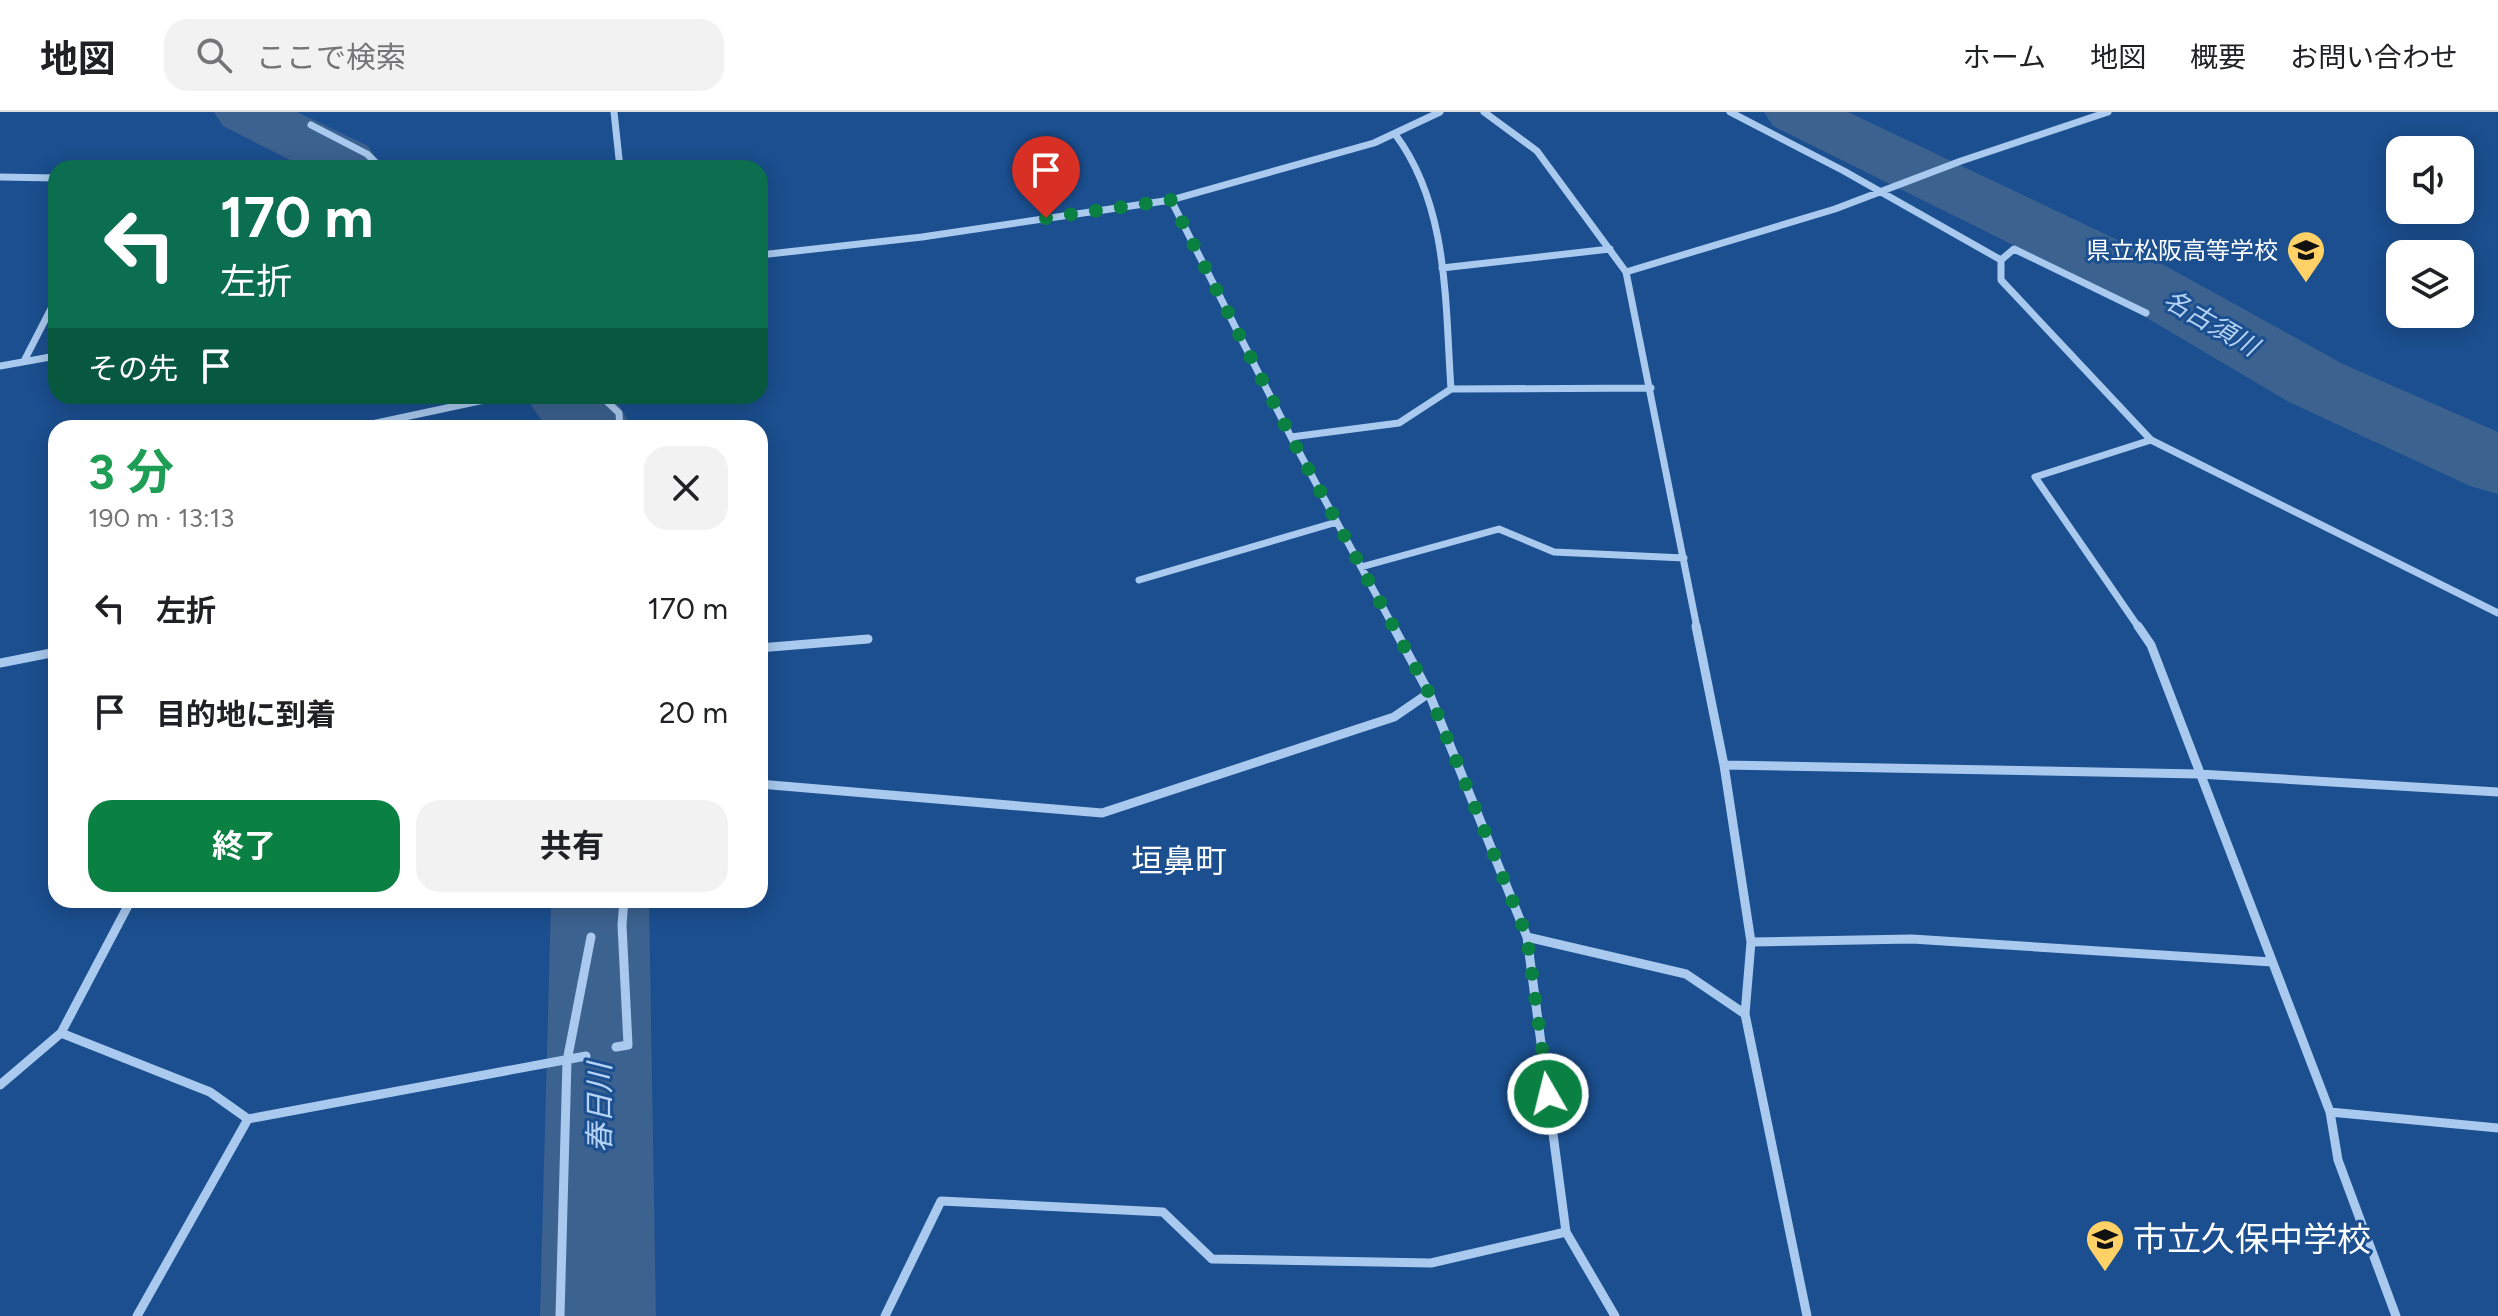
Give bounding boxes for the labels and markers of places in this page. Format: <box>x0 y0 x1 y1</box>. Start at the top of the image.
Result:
pin <box>1012 136 1080 218</box>
school or university icon: 県立松阪高等学校 <box>2285 229 2327 284</box>
place label: 県立松阪高等学校 <box>2086 236 2278 265</box>
school or university icon: 市立久保中学校 <box>2084 1218 2126 1273</box>
place label: 市立久保中学校 <box>2133 1219 2371 1260</box>

